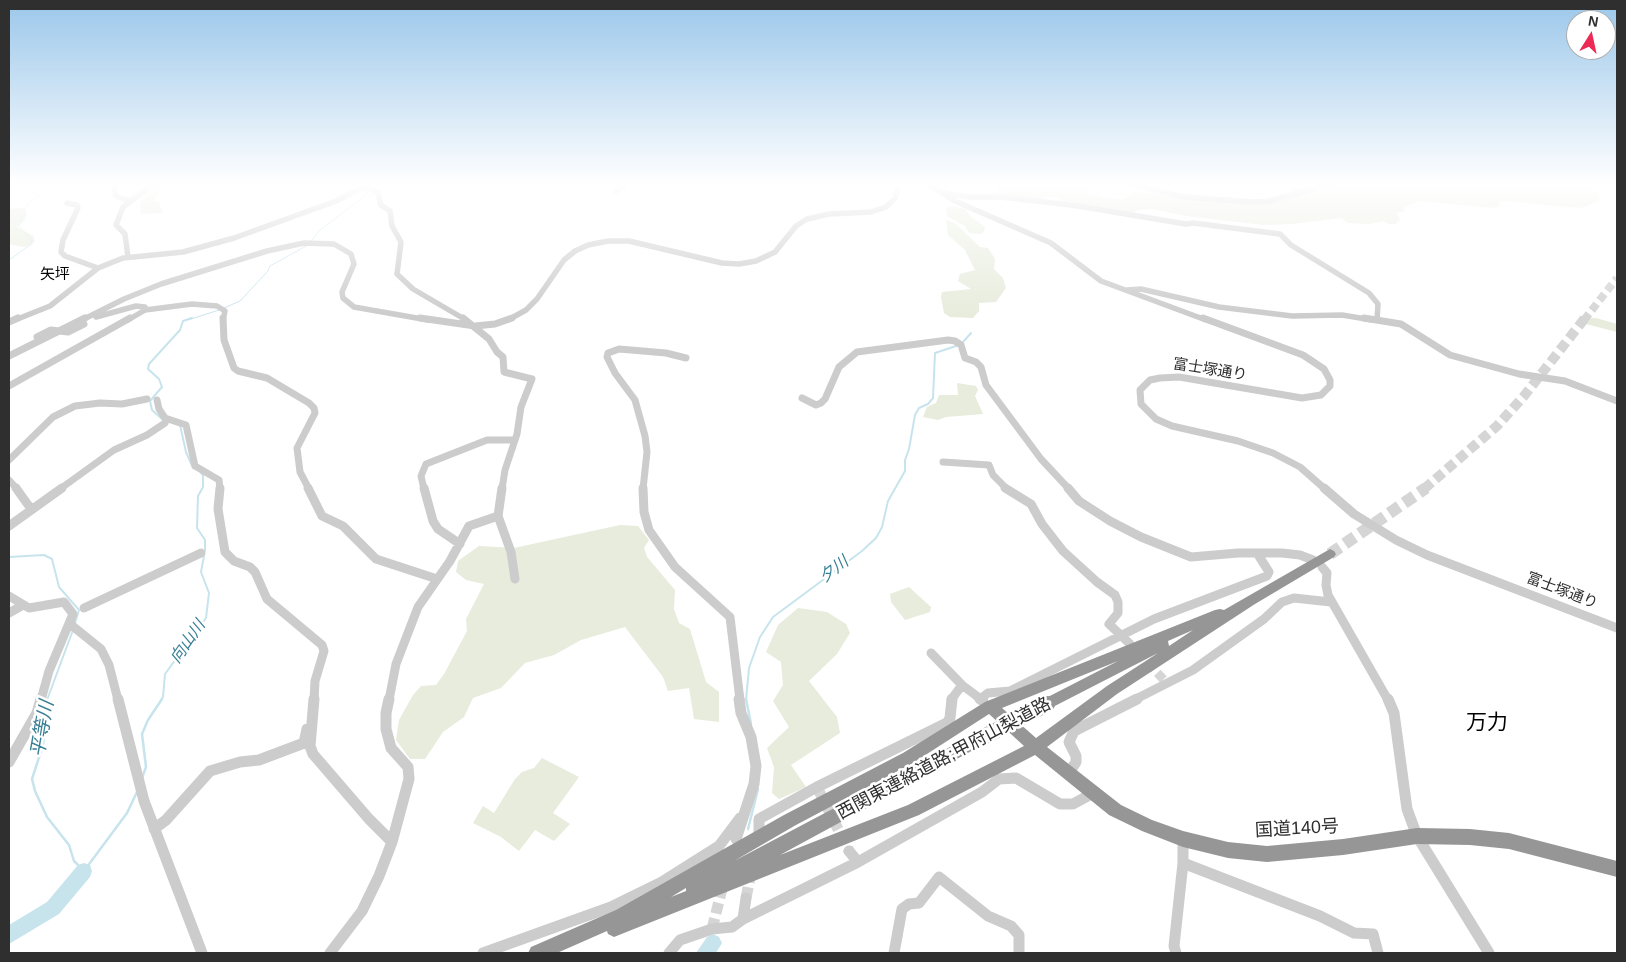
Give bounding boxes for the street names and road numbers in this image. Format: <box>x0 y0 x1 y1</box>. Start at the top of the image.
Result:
street label: 富士塚通り <box>1172 355 1248 385</box>
street label: 富士塚通り <box>1524 569 1600 613</box>
street label: 西関東連絡道路;甲府山梨道路 <box>833 693 1055 825</box>
street label: 国道140号 <box>1254 816 1340 842</box>

